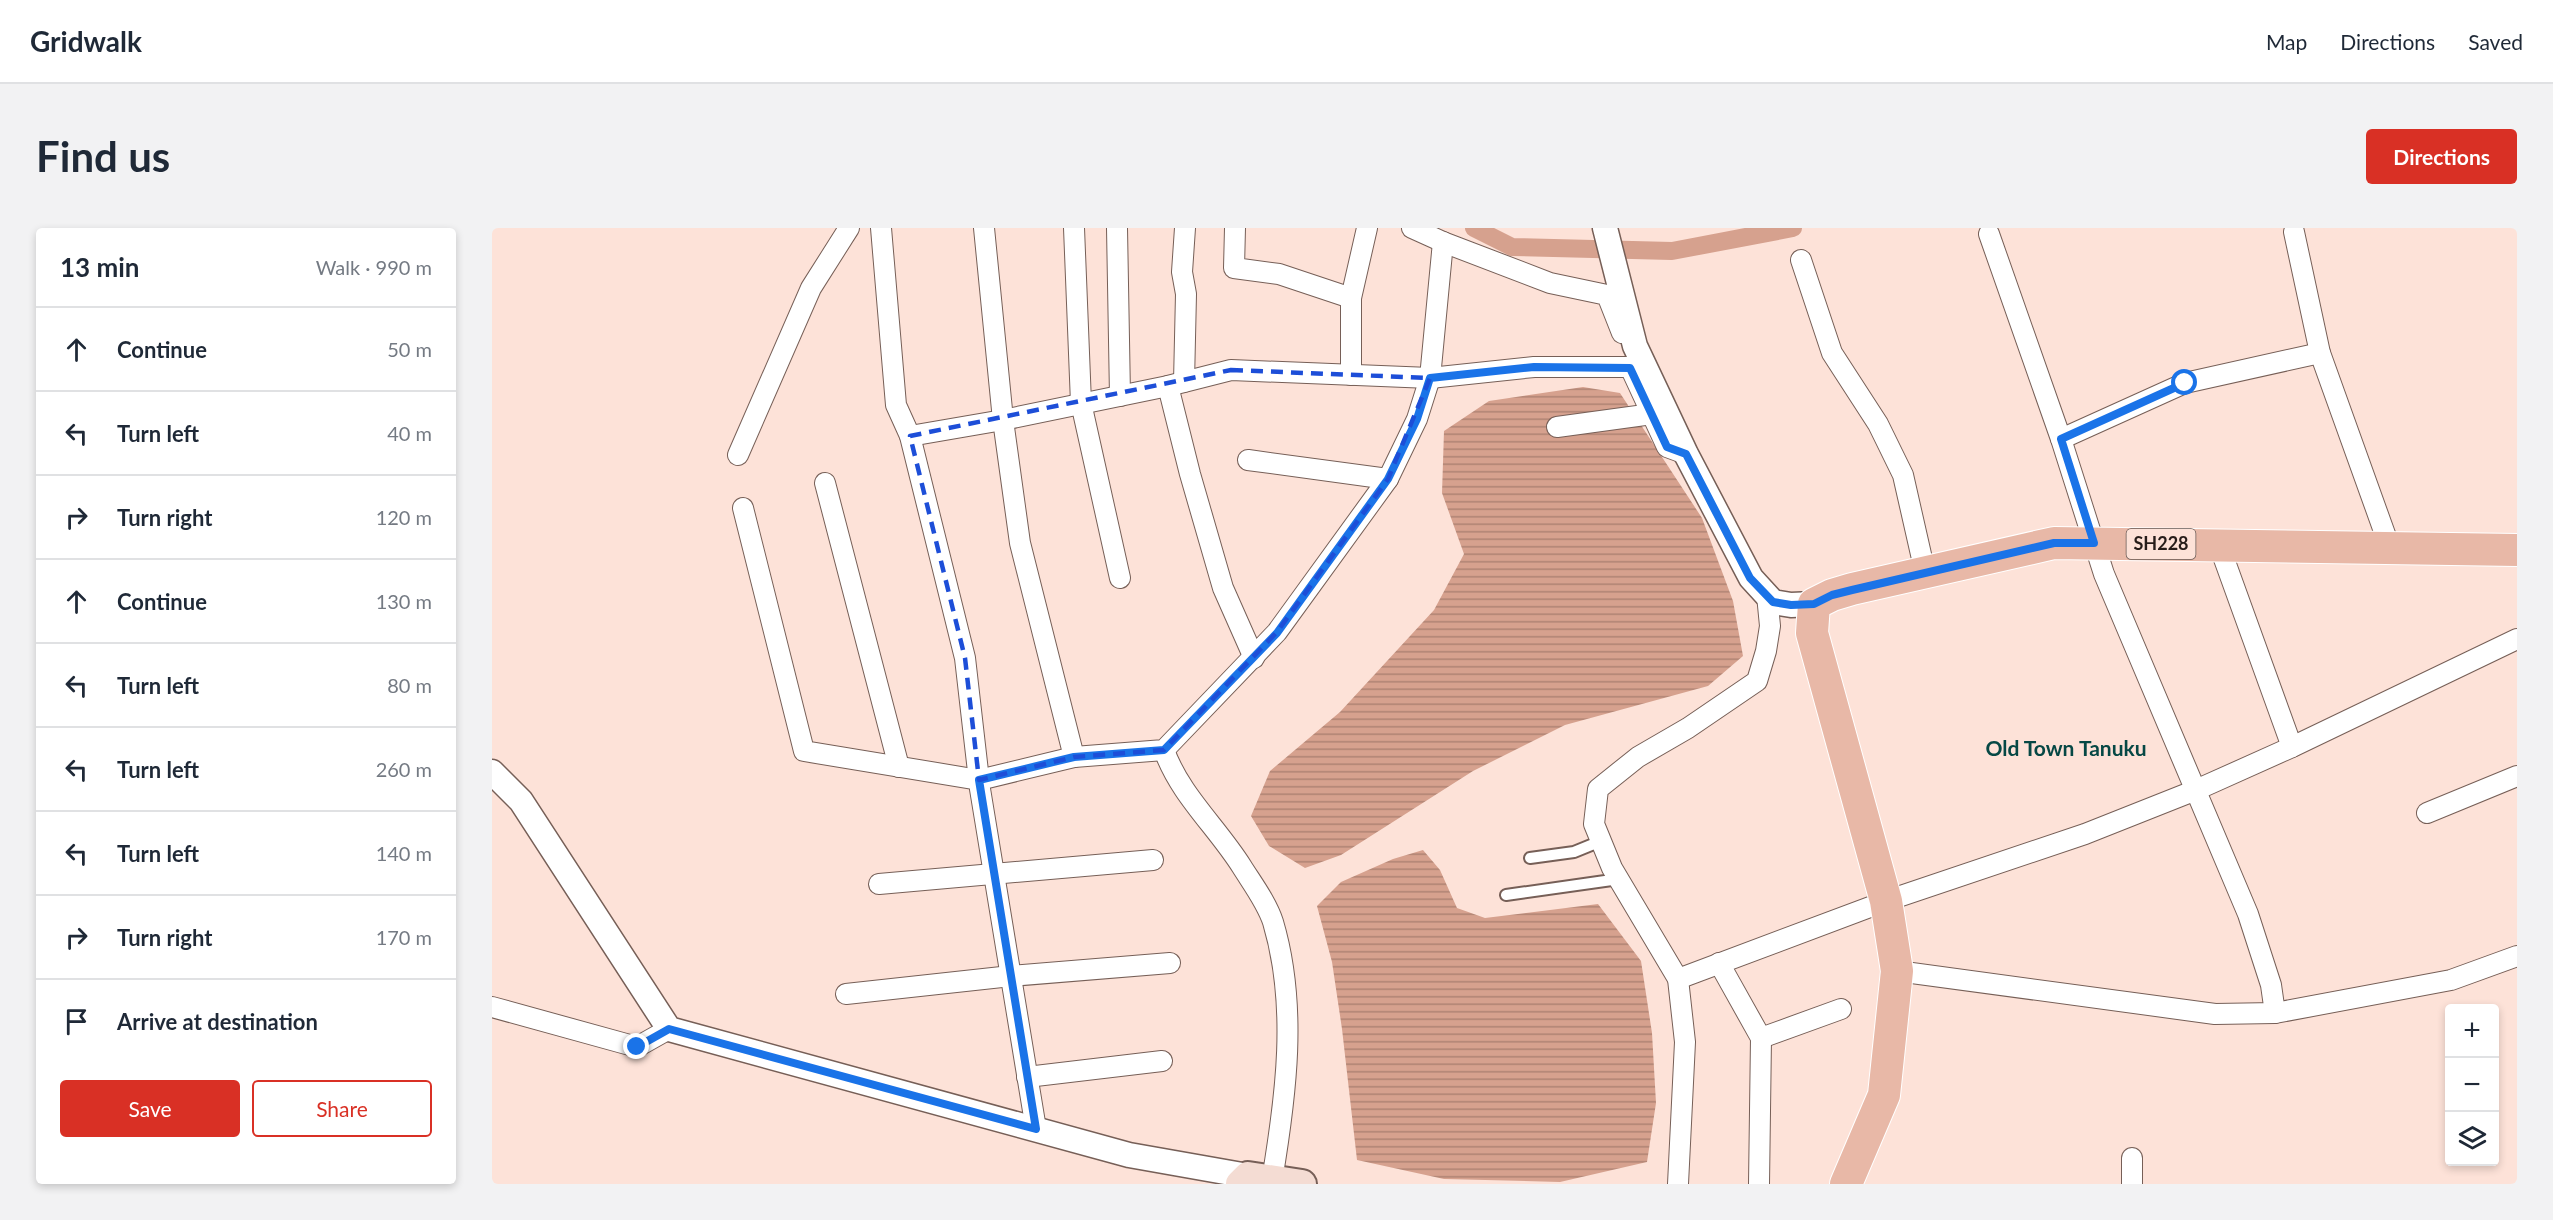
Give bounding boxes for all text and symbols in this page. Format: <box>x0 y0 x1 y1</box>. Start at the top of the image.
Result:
text: Gridwalk <box>30 24 142 58</box>
text: Map <box>2266 29 2307 54</box>
text: Directions <box>2340 29 2435 54</box>
text: Saved <box>2468 29 2523 54</box>
button: Directions <box>2366 129 2517 184</box>
text: Find us <box>36 131 170 181</box>
text: 13 min <box>60 251 140 283</box>
text: Walk · 990 m <box>316 255 432 279</box>
icon: ahead <box>60 333 93 366</box>
text: Continue <box>117 336 207 363</box>
text: 50 m <box>387 337 432 361</box>
route start <box>2171 369 2197 395</box>
icon: left <box>60 417 93 450</box>
text: Turn left <box>117 420 199 447</box>
text: 40 m <box>387 421 432 445</box>
icon: right <box>60 501 93 534</box>
text: Turn right <box>117 504 212 531</box>
text: 120 m <box>376 505 432 529</box>
road number: SH228 <box>2126 529 2196 559</box>
icon: ahead <box>60 585 93 618</box>
text: Continue <box>117 588 207 615</box>
text: 130 m <box>376 589 432 613</box>
icon: left <box>60 669 93 702</box>
text: Turn left <box>117 672 199 699</box>
text: 80 m <box>387 673 432 697</box>
district label: Old Town Tanuku <box>1985 735 2147 760</box>
icon: left <box>60 753 93 786</box>
text: Turn left <box>117 756 199 783</box>
text: 260 m <box>376 757 432 781</box>
icon: left <box>60 837 93 870</box>
text: Turn left <box>117 840 199 867</box>
text: 140 m <box>376 841 432 865</box>
icon: right <box>60 921 93 954</box>
text: Turn right <box>117 924 212 951</box>
text: 170 m <box>376 925 432 949</box>
map controls <box>2445 1004 2499 1166</box>
button: + <box>2445 1004 2499 1058</box>
icon: arrive <box>60 1005 93 1038</box>
text: Arrive at destination <box>117 1008 318 1035</box>
route end <box>623 1033 649 1059</box>
button: − <box>2445 1058 2499 1112</box>
button: Save <box>60 1080 240 1137</box>
button: Share <box>252 1080 432 1137</box>
button: layers <box>2445 1112 2499 1166</box>

